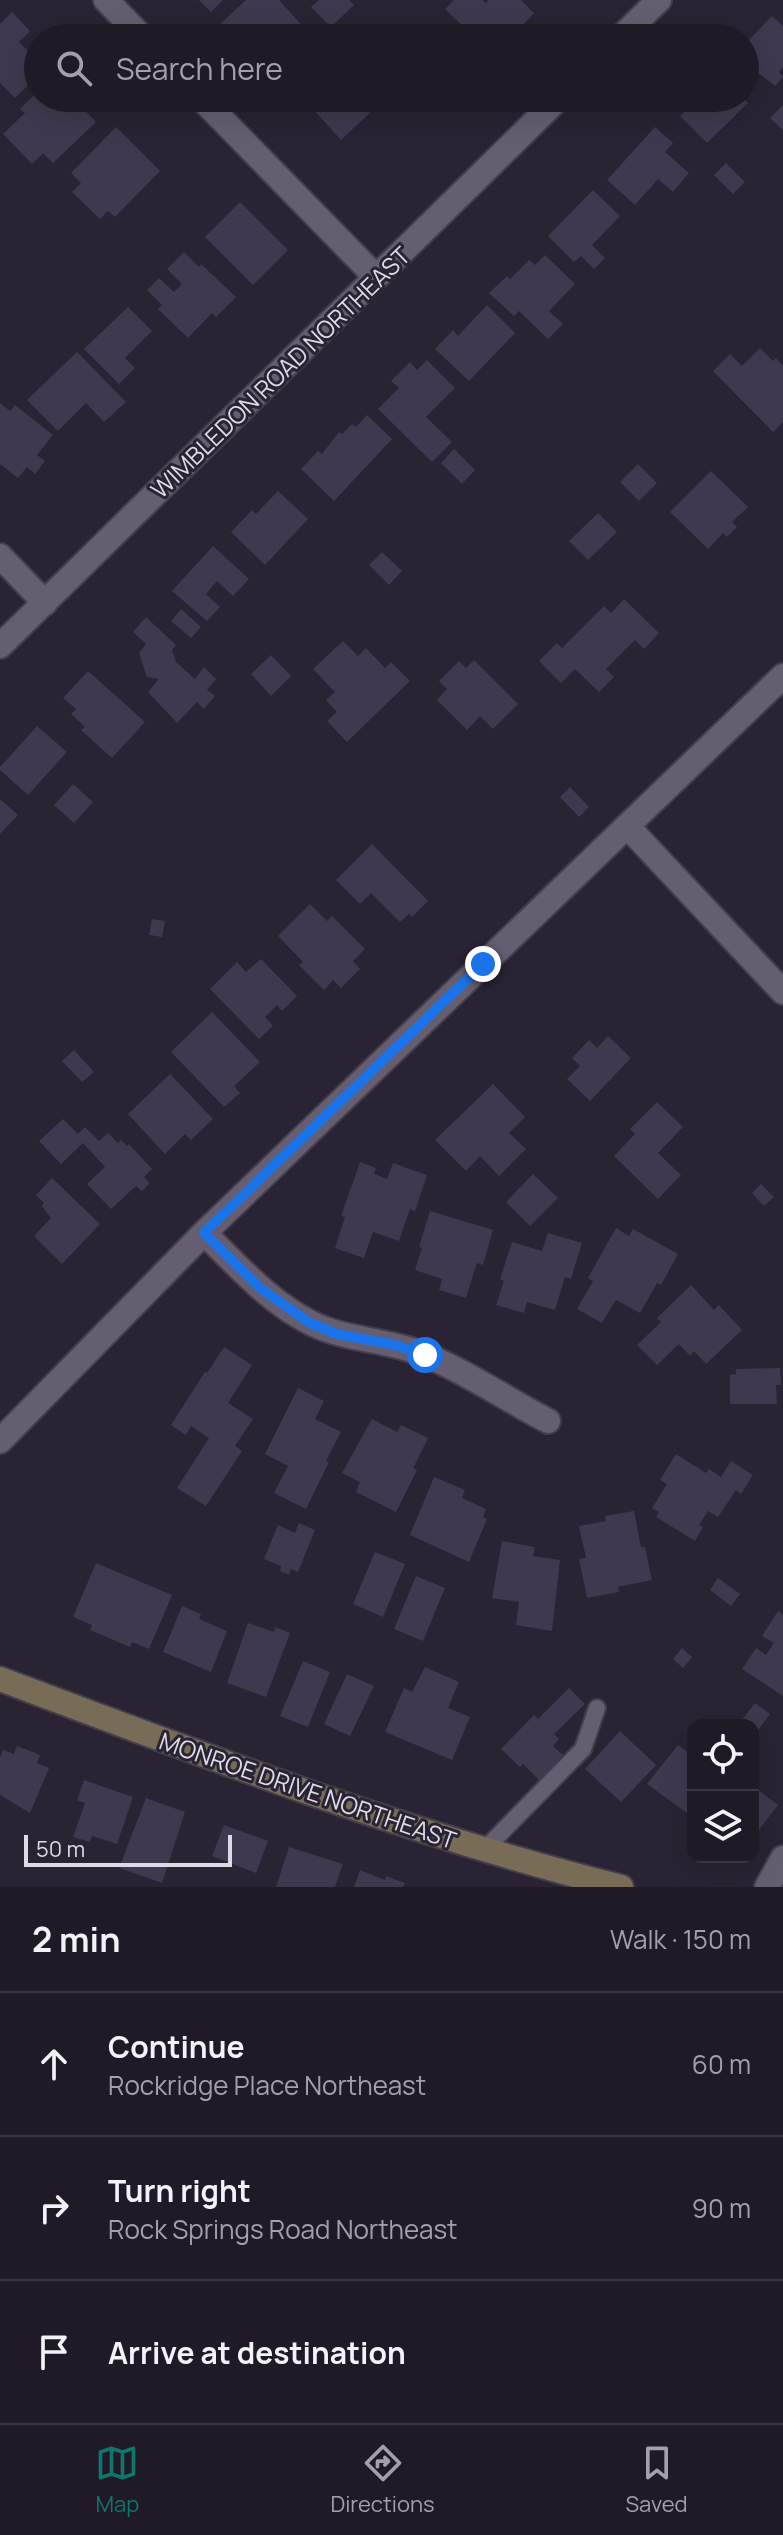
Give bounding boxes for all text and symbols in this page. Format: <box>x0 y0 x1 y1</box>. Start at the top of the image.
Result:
search box <box>24 24 759 112</box>
icon: search <box>52 46 96 90</box>
text: Search here <box>116 48 283 89</box>
street label: WIMBLEDON ROAD NORTHEAST <box>143 238 417 505</box>
route end <box>465 946 501 982</box>
route start <box>407 1337 443 1373</box>
map controls <box>687 1719 759 1863</box>
button: locate <box>687 1719 759 1791</box>
street label: MONROE DRIVE NORTHEAST <box>155 1724 461 1857</box>
button: layers <box>687 1791 759 1863</box>
scale bar <box>24 1831 232 1867</box>
text: 50 m <box>36 1834 85 1864</box>
text: 2 min <box>32 1916 120 1962</box>
text: Walk · 150 m <box>610 1921 751 1957</box>
text: Continue <box>108 2026 244 2067</box>
icon: ahead <box>32 2042 76 2086</box>
text: 60 m <box>692 2046 751 2082</box>
text: Rockridge Place Northeast <box>108 2067 426 2103</box>
text: Turn right <box>108 2170 251 2211</box>
icon: right <box>32 2186 76 2230</box>
text: 90 m <box>692 2190 751 2226</box>
text: Rock Springs Road Northeast <box>108 2211 457 2247</box>
icon: arrive <box>32 2330 76 2374</box>
text: Arrive at destination <box>108 2332 406 2373</box>
tab: Map <box>95 2441 139 2519</box>
tab: Directions <box>330 2441 435 2519</box>
tab: Saved <box>626 2441 688 2519</box>

